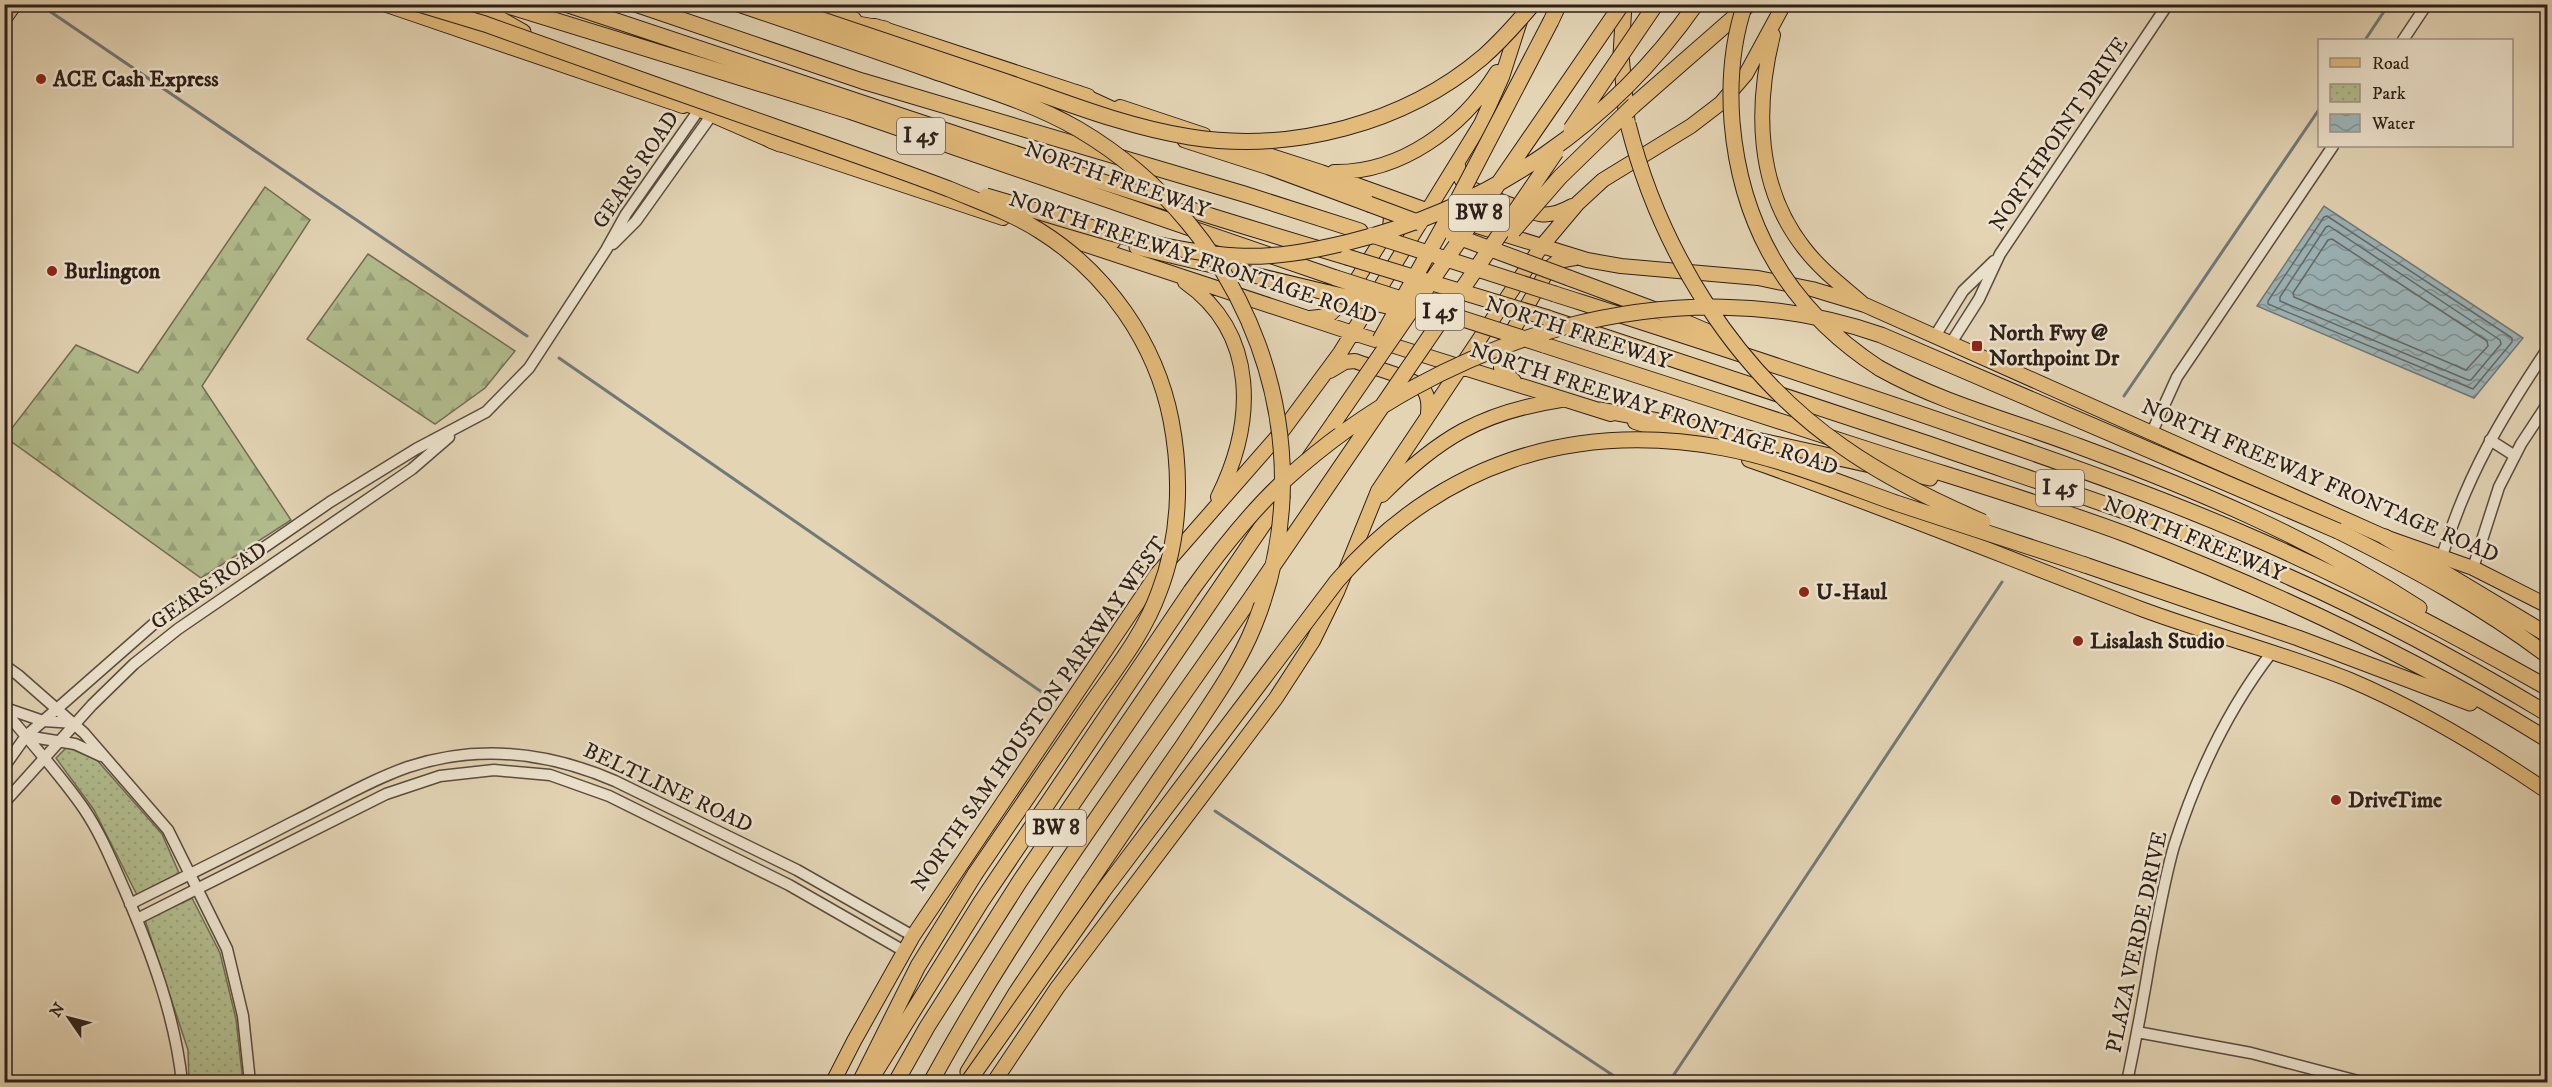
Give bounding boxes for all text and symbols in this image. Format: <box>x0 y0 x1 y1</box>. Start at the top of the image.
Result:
street label: NORTHPOINT DRIVE <box>1984 32 2134 236</box>
legend <box>2318 39 2513 147</box>
text: Road <box>2372 53 2409 75</box>
place label: ACE Cash Express <box>52 66 219 93</box>
marker: ACE Cash Express <box>34 72 48 86</box>
text: Park <box>2372 83 2406 105</box>
street label: GEARS ROAD <box>587 106 685 234</box>
text: Water <box>2371 113 2415 135</box>
road number: I 45 <box>897 118 945 154</box>
street label: NORTH FREEWAY <box>1021 136 1214 225</box>
street label: NORTH FREEWAY FRONTAGE ROAD <box>1005 186 1381 330</box>
road number: BW 8 <box>1449 195 1509 231</box>
place label: Burlington <box>64 258 161 285</box>
marker: Burlington <box>45 264 59 278</box>
street label: NORTH FREEWAY <box>1482 290 1675 376</box>
road number: I 45 <box>1416 294 1464 330</box>
place label: North Fwy @ Northpoint Dr <box>1989 320 2120 372</box>
street label: NORTH FREEWAY FRONTAGE ROAD <box>1466 337 1842 481</box>
marker: North Fwy @ Northpoint Dr <box>1970 339 1984 353</box>
street label: NORTH FREEWAY FRONTAGE ROAD <box>2137 393 2503 569</box>
road number: I 45 <box>2036 470 2084 506</box>
street label: NORTH FREEWAY <box>2099 490 2289 588</box>
street label: NORTH SAM HOUSTON PARKWAY WEST <box>906 531 1173 897</box>
street label: GEARS ROAD <box>146 536 272 636</box>
place label: U-Haul <box>1816 579 1887 606</box>
marker: U-Haul <box>1797 585 1811 599</box>
place label: Lisalash Studio <box>2090 628 2225 655</box>
marker: Lisalash Studio <box>2071 634 2085 648</box>
street label: BELTLINE ROAD <box>579 737 757 839</box>
place label: DriveTime <box>2348 787 2442 814</box>
marker: DriveTime <box>2329 793 2343 807</box>
road number: BW 8 <box>1026 810 1086 846</box>
street label: PLAZA VERDE DRIVE <box>2100 829 2174 1055</box>
north arrow <box>39 988 99 1048</box>
text: N <box>46 999 69 1021</box>

